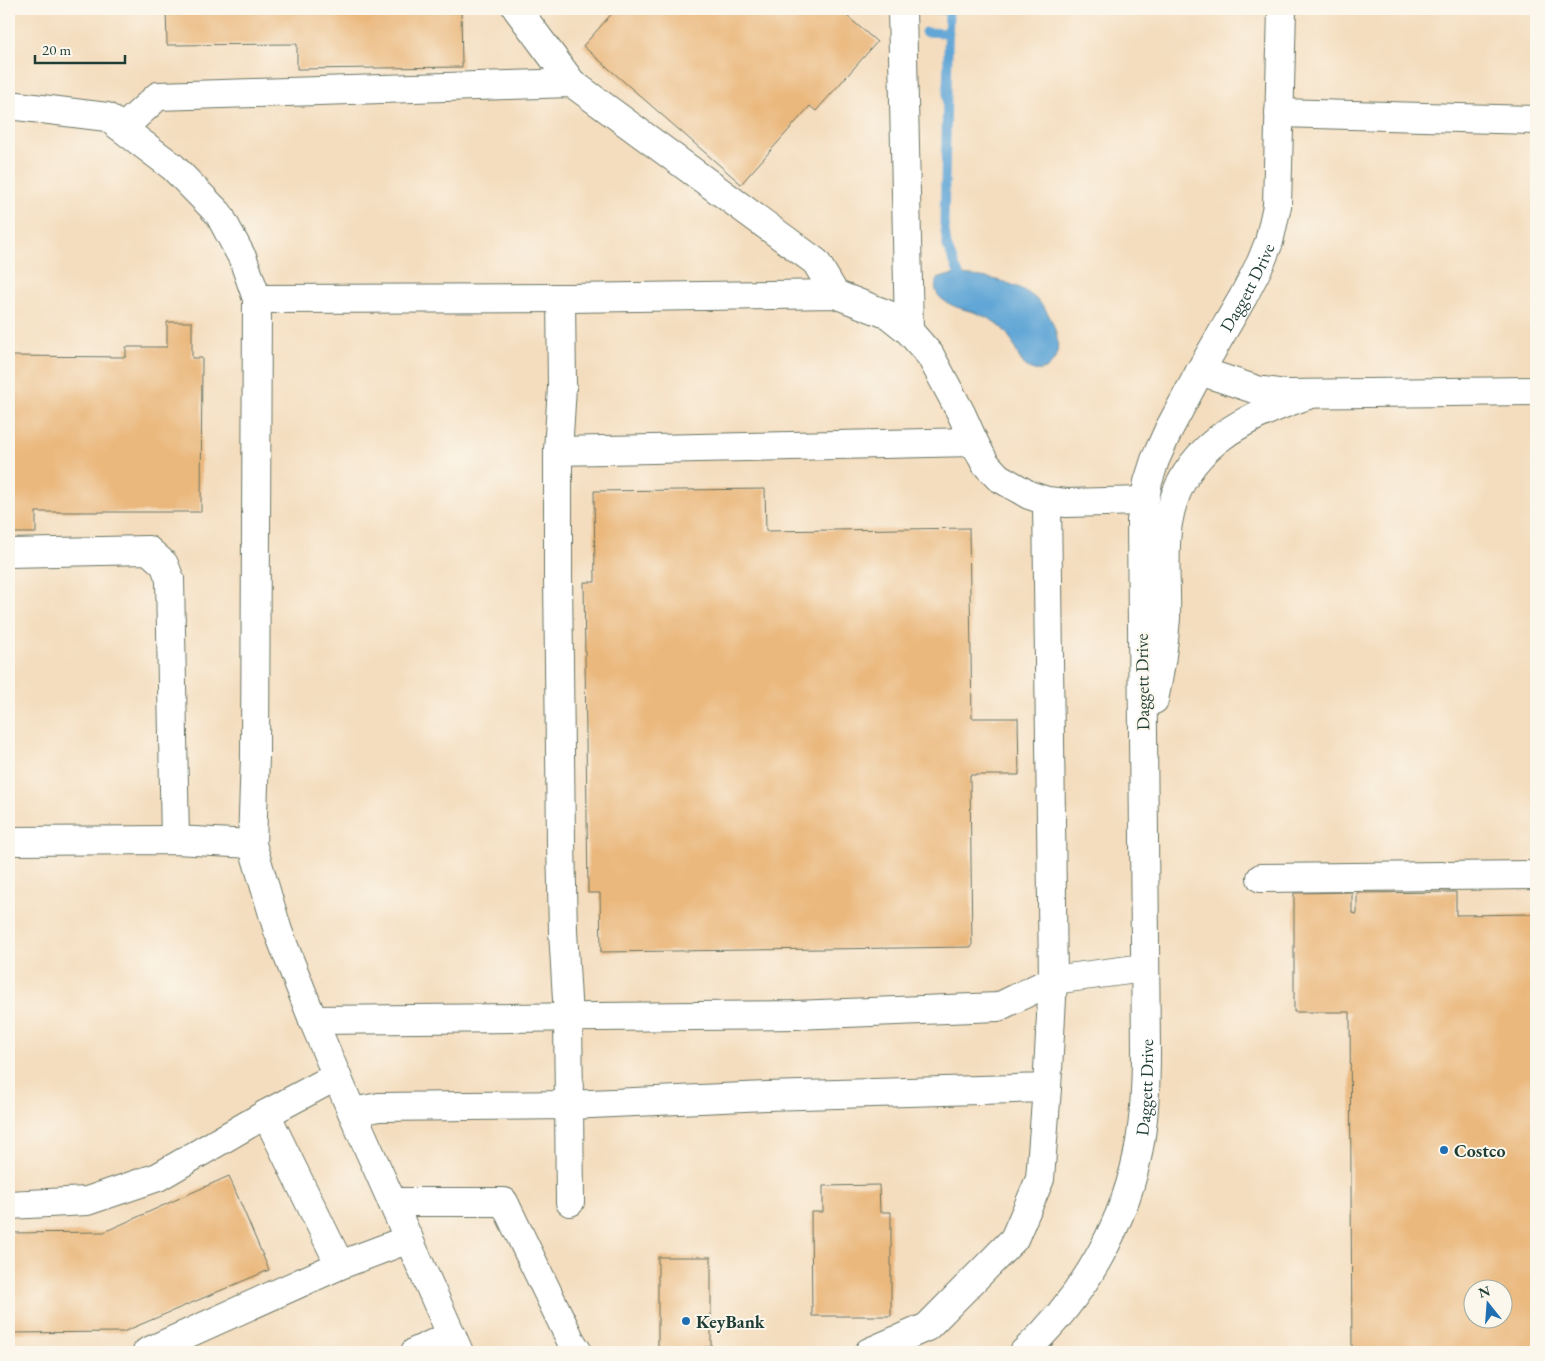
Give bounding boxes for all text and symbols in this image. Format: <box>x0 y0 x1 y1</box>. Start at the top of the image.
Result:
scale bar <box>35 32 125 64</box>
text: 20 m <box>42 40 71 59</box>
street label: Daggett Drive <box>1214 240 1279 336</box>
street label: Daggett Drive <box>1130 633 1154 731</box>
street label: Daggett Drive <box>1130 1039 1158 1137</box>
place label: Costco <box>1454 1139 1505 1162</box>
marker: Costco <box>1438 1144 1450 1156</box>
north arrow <box>1462 1278 1512 1328</box>
text: N <box>1476 1281 1493 1302</box>
place label: KeyBank <box>696 1310 766 1333</box>
marker: KeyBank <box>680 1315 692 1327</box>

